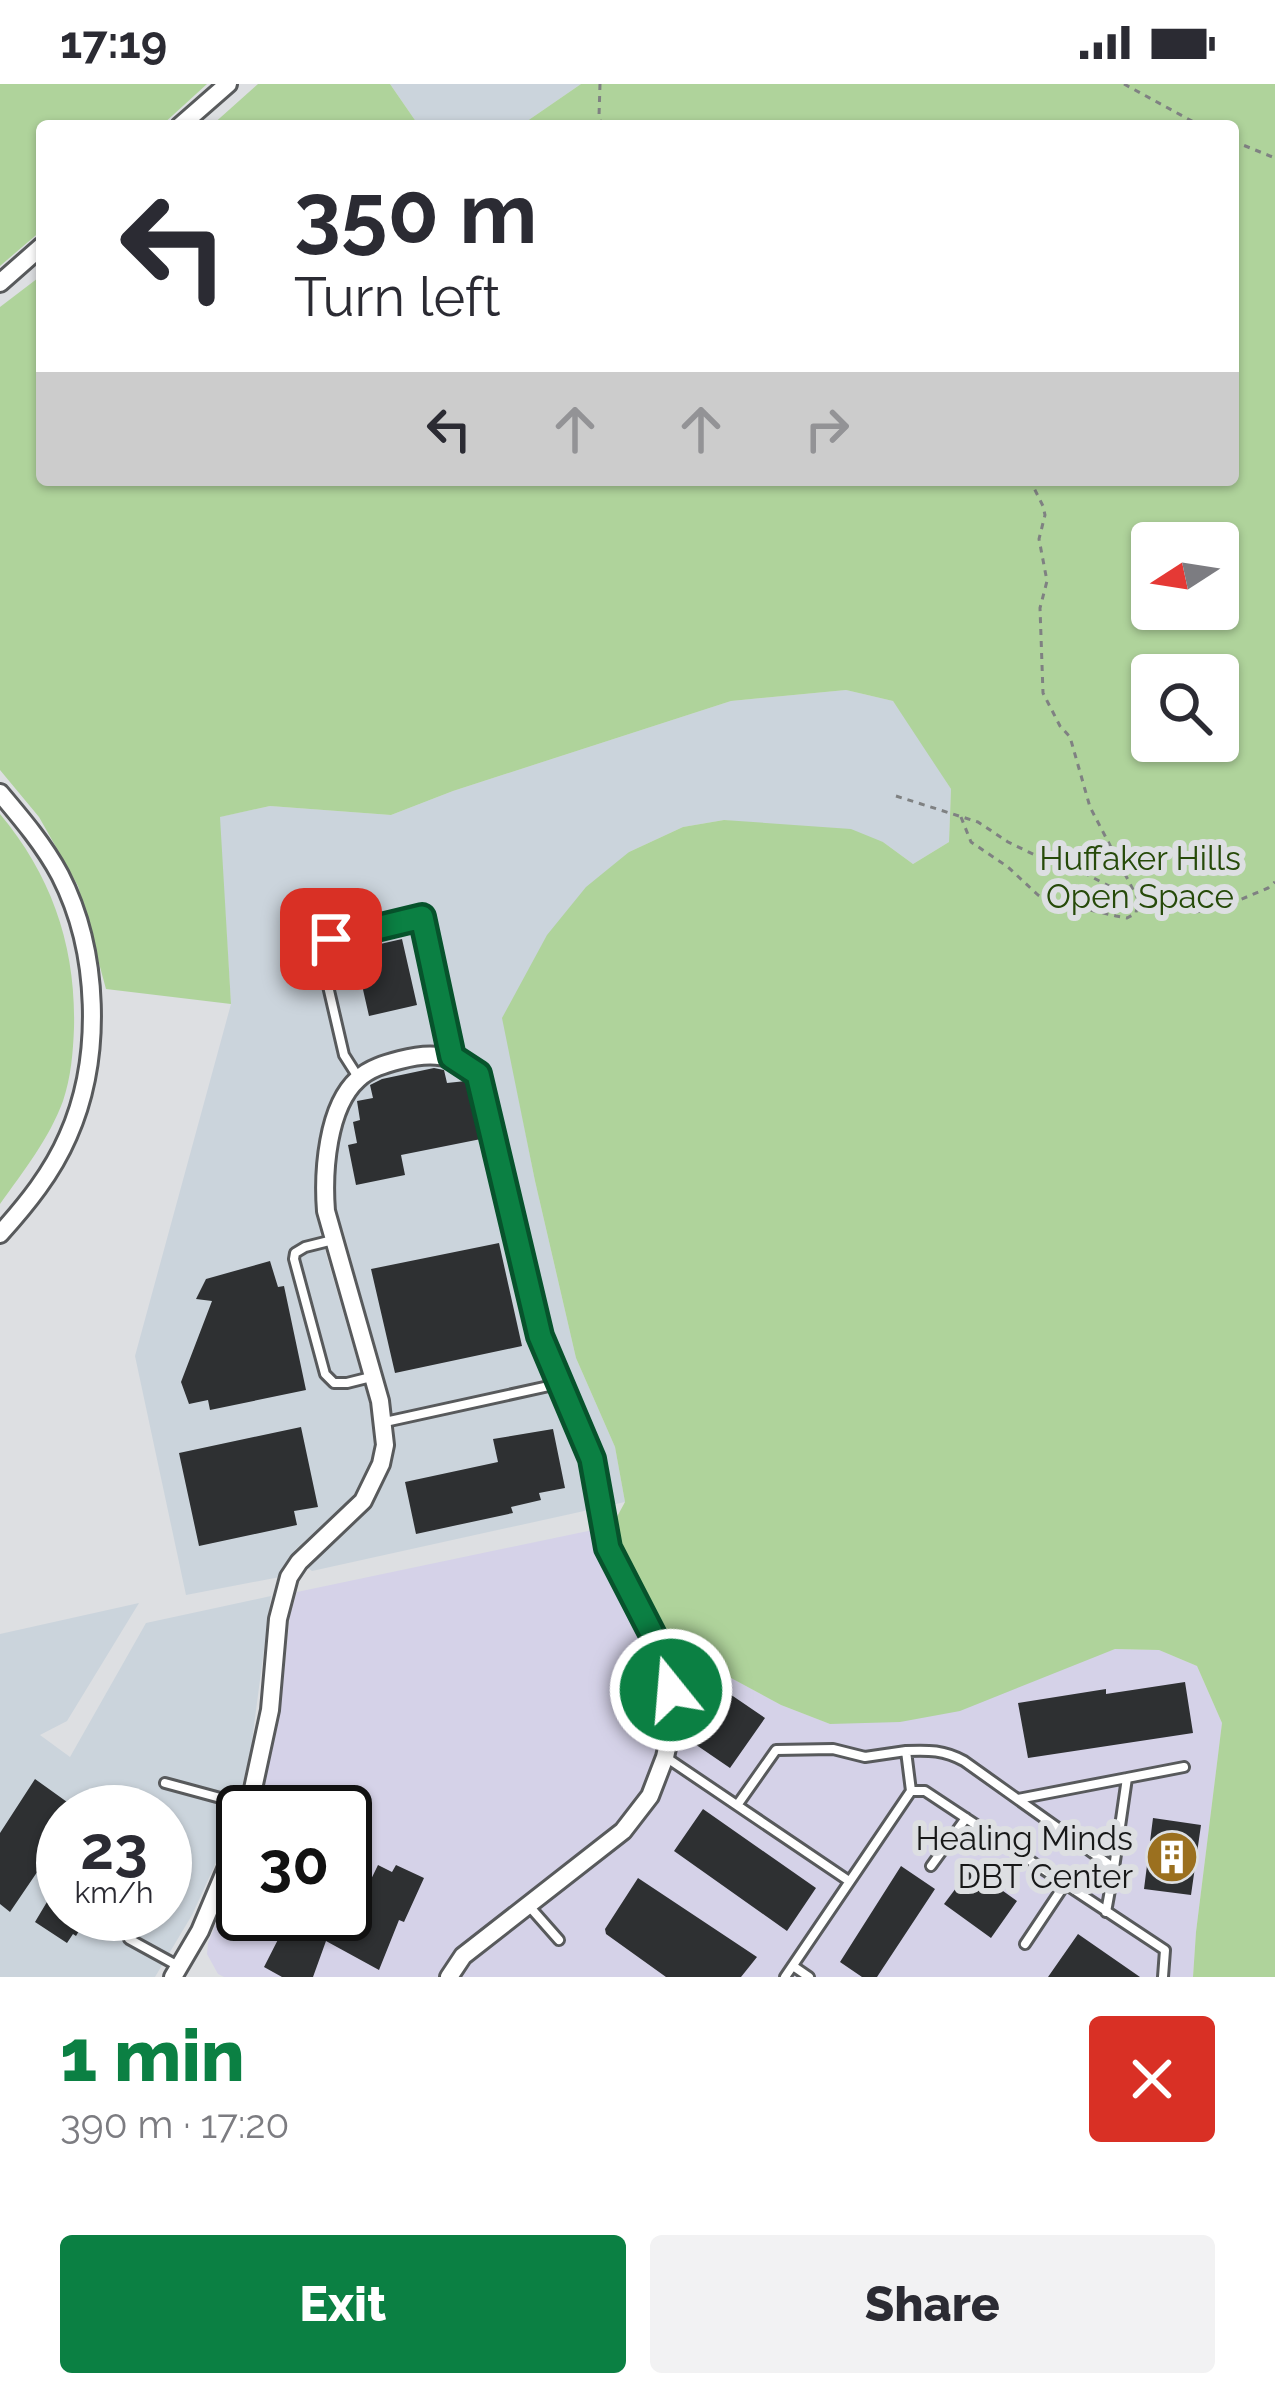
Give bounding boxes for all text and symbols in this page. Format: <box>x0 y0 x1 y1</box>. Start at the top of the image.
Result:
text: 17:19 <box>60 16 167 69</box>
text: 350 m <box>294 164 537 263</box>
icon: left <box>96 168 252 324</box>
text: Turn left <box>294 265 501 329</box>
icon: left <box>416 396 482 462</box>
icon: ahead <box>542 396 608 462</box>
icon: ahead <box>668 396 734 462</box>
icon: right <box>794 396 860 462</box>
north arrow <box>1131 522 1239 630</box>
map controls <box>1131 522 1239 762</box>
button: search <box>1131 654 1239 762</box>
park label: Huffaker Hills Open Space <box>1039 839 1241 916</box>
pin <box>280 888 382 990</box>
icon: arrive <box>298 906 364 972</box>
position arrow <box>608 1627 734 1753</box>
speed limit sign: 30 <box>216 1785 372 1941</box>
text: 23 <box>80 1813 148 1883</box>
place label: Healing Minds DBT Center <box>916 1819 1133 1896</box>
building icon: Healing Minds DBT Center <box>1144 1829 1200 1885</box>
text: km/h <box>74 1875 154 1910</box>
text: 1 min <box>60 2013 245 2098</box>
button: close <box>1089 2016 1215 2142</box>
text: 390 m · 17:20 <box>60 2101 289 2147</box>
button: Exit <box>60 2235 626 2373</box>
button: Share <box>650 2235 1215 2373</box>

